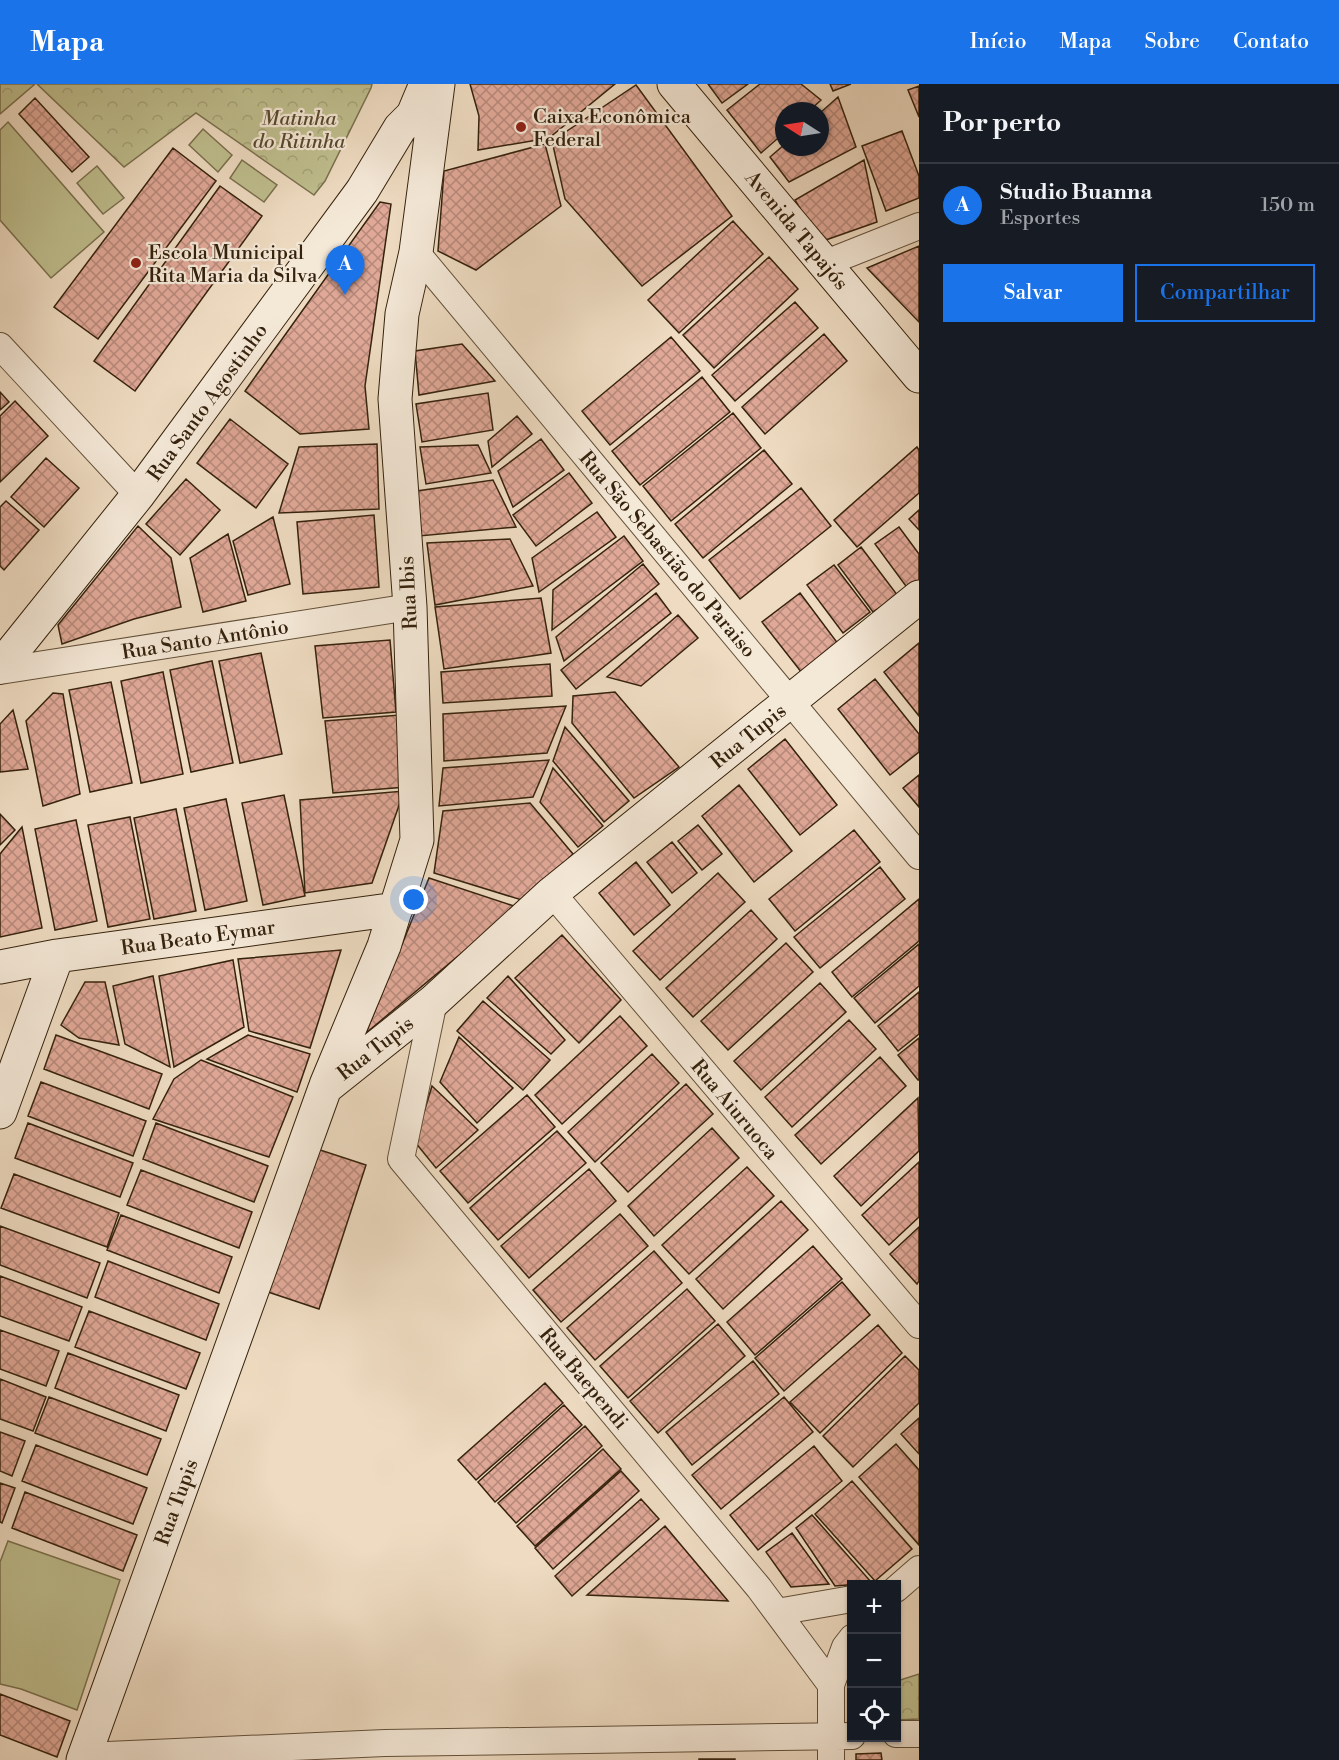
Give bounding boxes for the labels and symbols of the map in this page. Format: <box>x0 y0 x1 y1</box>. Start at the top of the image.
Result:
north arrow <box>775 102 829 156</box>
place label: Caixa Econômica Federal <box>533 105 692 153</box>
park label: Matinha do Ritinha <box>253 107 346 155</box>
marker: Caixa Econômica Federal <box>514 120 528 134</box>
street label: Avenida Tapajós <box>738 166 853 296</box>
place label: Escola Municipal Rita Maria da Silva <box>148 241 318 289</box>
pin: A <box>326 246 364 295</box>
marker: Escola Municipal Rita Maria da Silva <box>129 256 143 270</box>
street label: Rua Santo Agostinho <box>143 319 274 487</box>
street label: Rua São Sebastião do Paraiso <box>573 446 761 663</box>
street label: Rua Ibis <box>395 555 424 630</box>
street label: Rua Santo Antônio <box>120 615 290 666</box>
street label: Rua Tupis <box>706 699 792 775</box>
your location <box>399 885 428 914</box>
street label: Rua Beato Eymar <box>119 915 277 962</box>
street label: Rua Tupis <box>333 1012 419 1087</box>
street label: Rua Aiuruoca <box>685 1055 784 1166</box>
street label: Rua Baependi <box>533 1323 633 1435</box>
street label: Rua Tupis <box>150 1456 205 1549</box>

